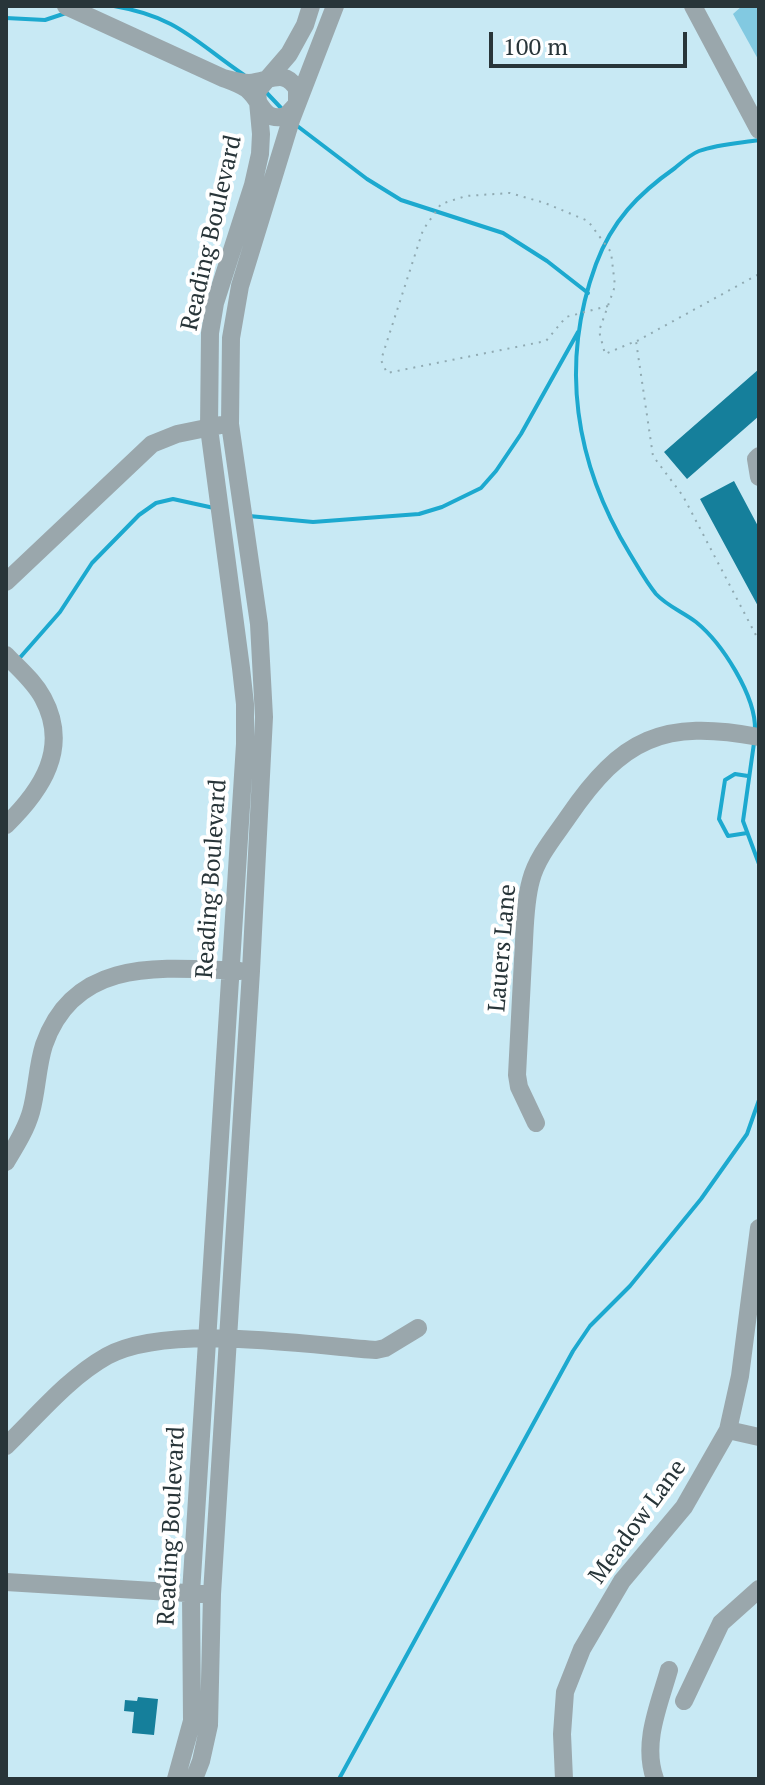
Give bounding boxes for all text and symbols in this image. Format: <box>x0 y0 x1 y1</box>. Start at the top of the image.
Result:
scale bar <box>493 16 691 66</box>
text: 100 m <box>503 30 568 62</box>
street label: Reading Boulevard <box>175 132 249 334</box>
street label: Reading Boulevard <box>191 778 233 980</box>
street label: Lauers Lane <box>483 883 523 1013</box>
street label: Reading Boulevard <box>152 1425 192 1627</box>
street label: Meadow Lane <box>583 1454 693 1590</box>

